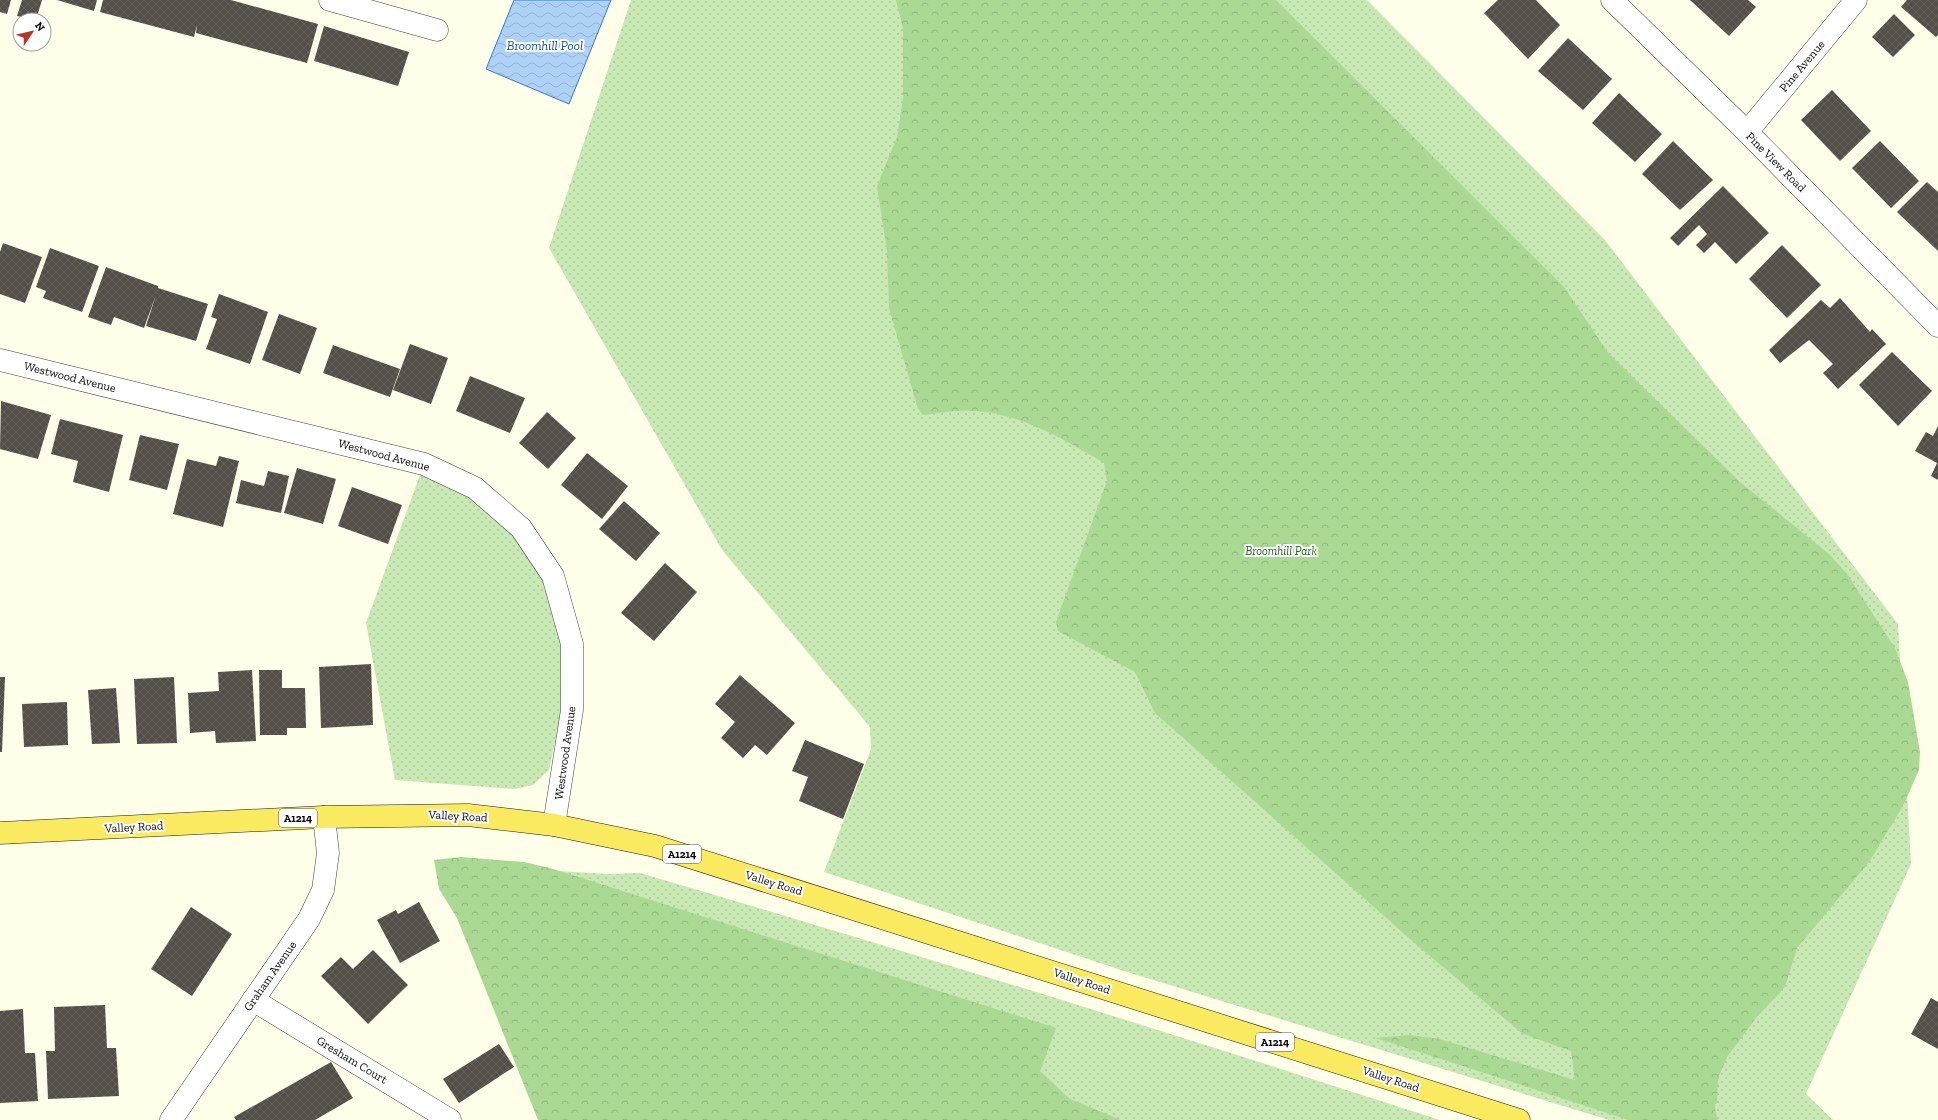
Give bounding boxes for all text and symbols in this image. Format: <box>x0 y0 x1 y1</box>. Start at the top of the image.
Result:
north arrow <box>12 12 52 52</box>
text: N <box>32 19 48 34</box>
street label: Pine Avenue <box>1776 37 1828 95</box>
water label: Broomhill Pool <box>507 38 583 53</box>
street label: Pine View Road <box>1743 129 1809 195</box>
street label: Westwood Avenue <box>23 359 118 395</box>
street label: Westwood Avenue <box>337 436 432 474</box>
park label: Broomhill Park <box>1245 544 1317 558</box>
street label: Westwood Avenue <box>552 705 579 801</box>
street label: Valley Road <box>427 807 488 825</box>
road number: A1214 <box>279 809 317 827</box>
street label: Valley Road <box>103 818 164 836</box>
road number: A1214 <box>663 845 701 863</box>
street label: Valley Road <box>743 867 805 898</box>
street label: Graham Avenue <box>241 938 300 1014</box>
street label: Valley Road <box>1051 965 1113 997</box>
street label: Gresham Court <box>314 1033 390 1087</box>
road number: A1214 <box>1256 1033 1294 1051</box>
street label: Valley Road <box>1360 1063 1422 1095</box>

